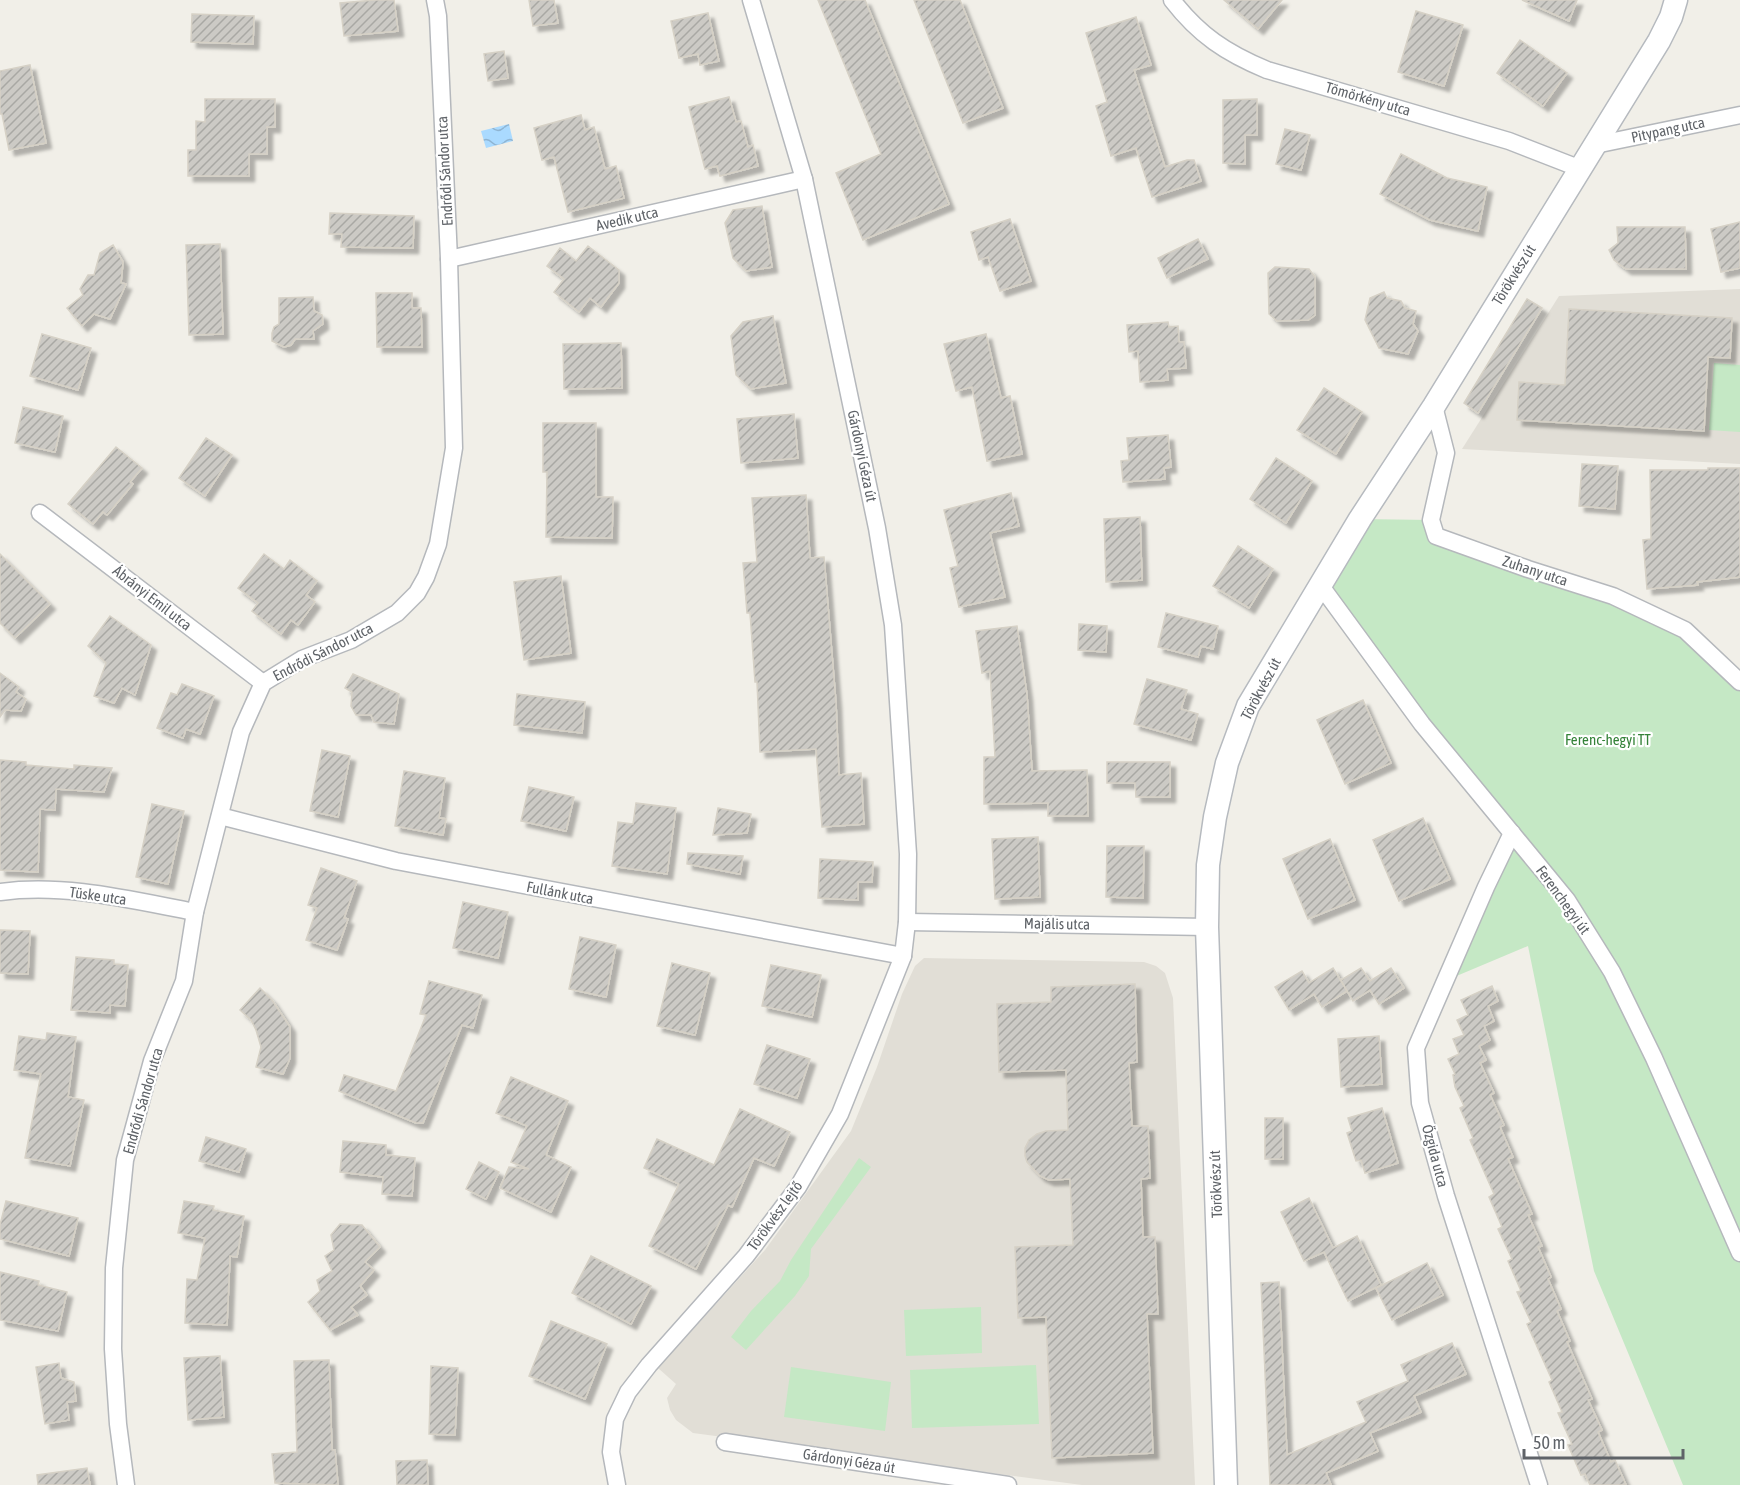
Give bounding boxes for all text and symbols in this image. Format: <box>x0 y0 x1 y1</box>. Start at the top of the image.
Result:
street label: Tömörkény utca <box>1324 78 1413 119</box>
street label: Pitypang utca <box>1630 113 1706 146</box>
street label: Endrődi Sándor utca <box>433 116 456 226</box>
street label: Avedik utca <box>594 203 660 234</box>
street label: Törökvész út <box>1488 241 1539 308</box>
street label: Gárdonyi Géza út <box>844 409 880 503</box>
street label: Zuhany utca <box>1500 552 1570 589</box>
street label: Ábrányi Emil utca <box>110 562 195 634</box>
street label: Endrődi Sándor utca <box>270 619 376 684</box>
street label: Törökvész út <box>1237 655 1284 723</box>
park label: Ferenc-hegyi TT <box>1565 731 1651 748</box>
street label: Ferenchegyi út <box>1533 862 1594 937</box>
street label: Fullánk utca <box>525 878 595 907</box>
street label: Tüske utca <box>68 883 128 908</box>
street label: Majális utca <box>1024 914 1090 933</box>
street label: Endrődi Sándor utca <box>119 1046 166 1156</box>
street label: Őzgida utca <box>1419 1123 1452 1189</box>
street label: Törökvész út <box>1206 1150 1225 1218</box>
street label: Törökvész lejtő <box>744 1178 805 1254</box>
scale bar <box>1524 1422 1683 1460</box>
text: 50 m <box>1533 1432 1565 1453</box>
street label: Gárdonyi Géza út <box>802 1445 896 1476</box>

